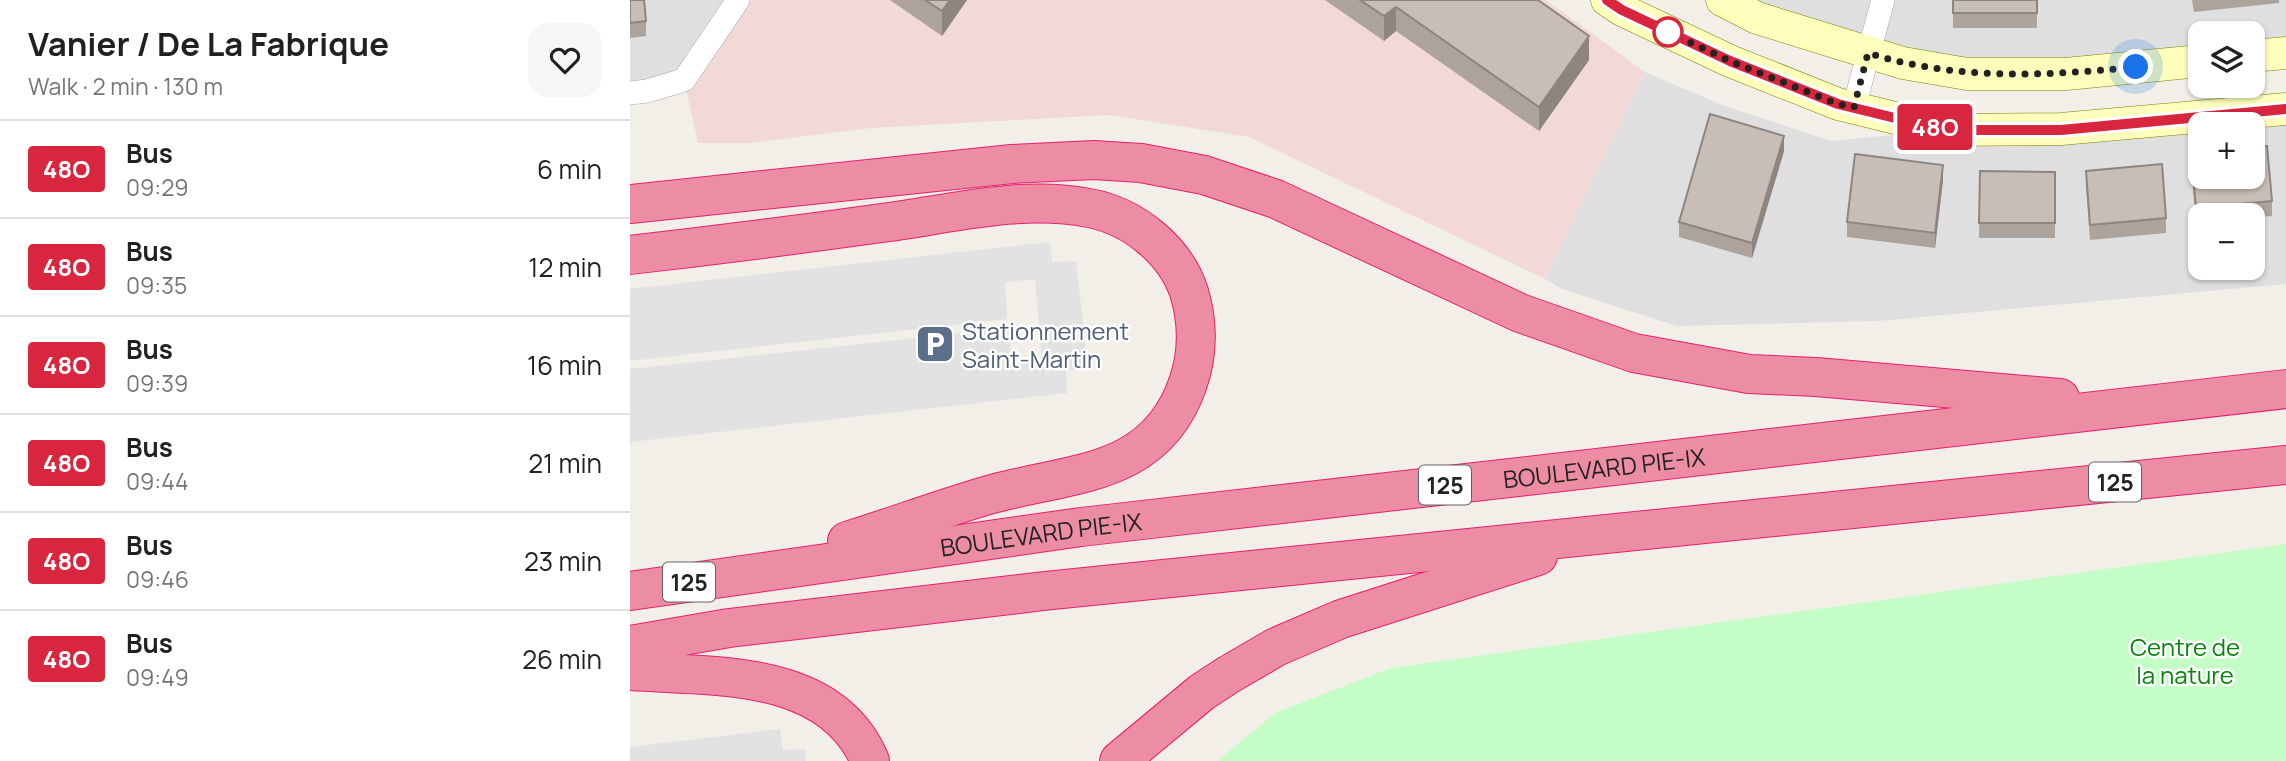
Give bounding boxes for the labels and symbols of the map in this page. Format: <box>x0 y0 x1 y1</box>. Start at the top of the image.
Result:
unlabelled marker <box>1653 17 1683 47</box>
your location <box>2118 49 2153 84</box>
line badge: 48O <box>1895 104 1975 150</box>
place label: Stationnement Saint-Martin <box>962 314 1129 375</box>
parking icon: Stationnement Saint-Martin <box>914 323 956 365</box>
street label: BOULEVARD PIE-IX <box>1501 439 1707 495</box>
road number: 125 <box>2089 462 2141 502</box>
road number: 125 <box>1419 466 1471 505</box>
street label: BOULEVARD PIE-IX <box>938 504 1144 563</box>
road number: 125 <box>663 562 715 602</box>
park label: Centre de la nature <box>2130 630 2240 691</box>

